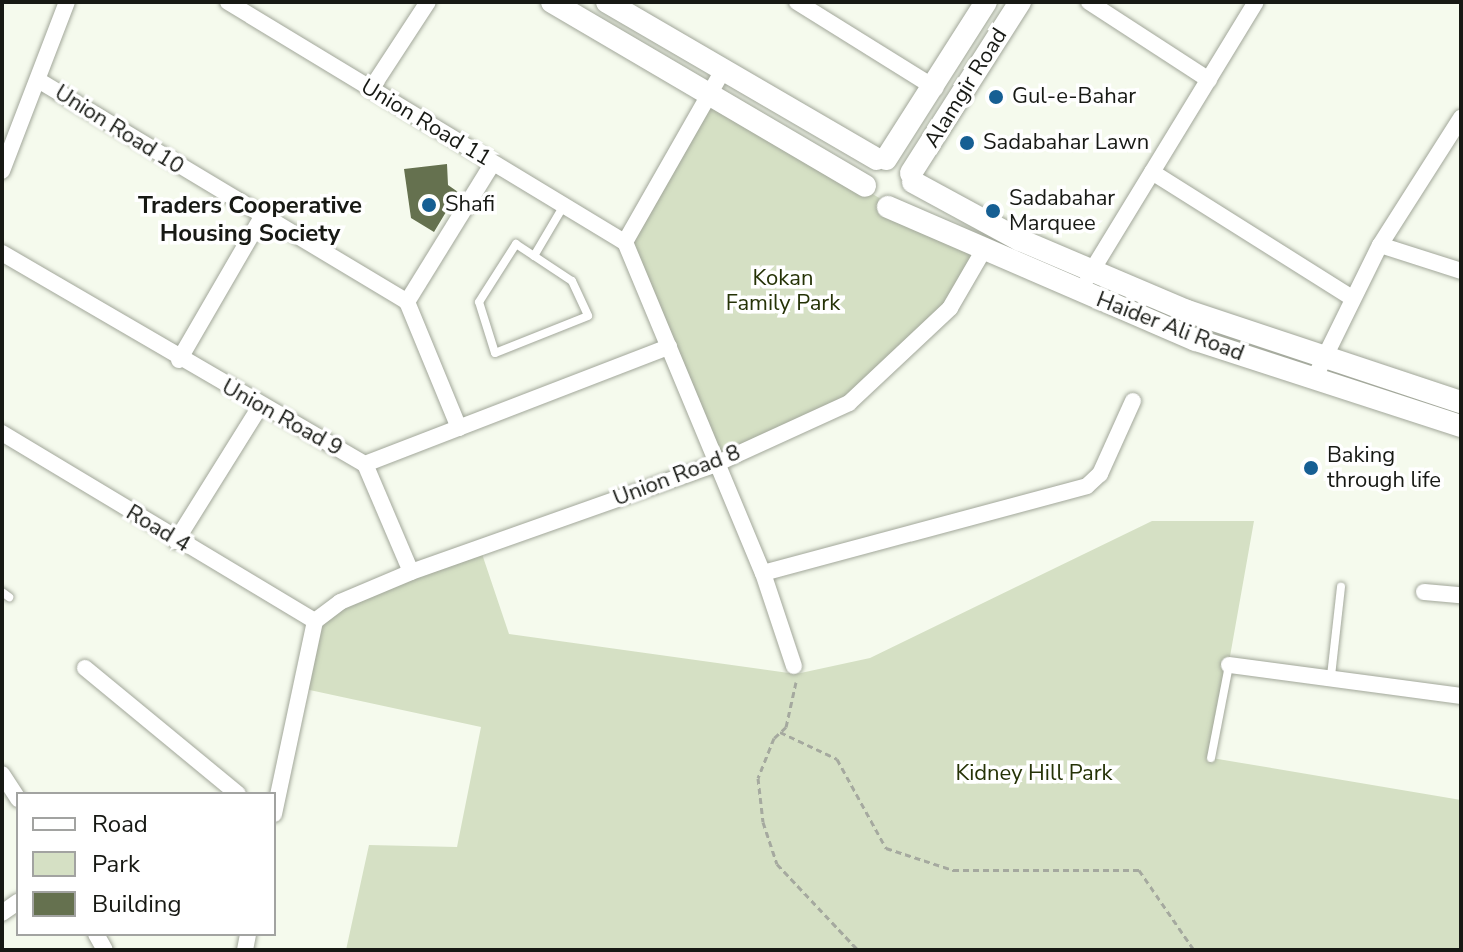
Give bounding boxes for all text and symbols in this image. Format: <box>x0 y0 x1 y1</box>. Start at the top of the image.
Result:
street label: Alamgir Road <box>919 23 1013 153</box>
street label: Union Road 11 <box>356 74 496 172</box>
street label: Union Road 10 <box>50 80 188 180</box>
place label: Gul-e-Bahar <box>1012 84 1136 110</box>
marker: Gul-e-Bahar <box>987 88 1005 106</box>
place label: Sadabahar Lawn <box>983 130 1149 156</box>
marker: Sadabahar Lawn <box>958 134 976 152</box>
place label: Sadabahar Marquee <box>1009 185 1115 236</box>
district label: Traders Cooperative Housing Society <box>138 192 362 248</box>
place label: Shafi <box>445 192 495 218</box>
marker: Shafi <box>420 196 438 214</box>
marker: Sadabahar Marquee <box>984 202 1002 220</box>
park label: Kokan Family Park <box>726 265 840 316</box>
street label: Haider Ali Road <box>1092 287 1248 367</box>
street label: Union Road 9 <box>217 374 347 462</box>
street label: Union Road 8 <box>610 440 744 512</box>
place label: Baking through life <box>1327 442 1441 494</box>
marker: Baking through life <box>1302 459 1320 477</box>
street label: Road 4 <box>121 500 195 558</box>
park label: Kidney Hill Park <box>955 761 1113 787</box>
legend <box>16 792 276 936</box>
text: Road <box>92 808 148 840</box>
text: Park <box>92 848 140 880</box>
text: Building <box>92 888 182 920</box>

